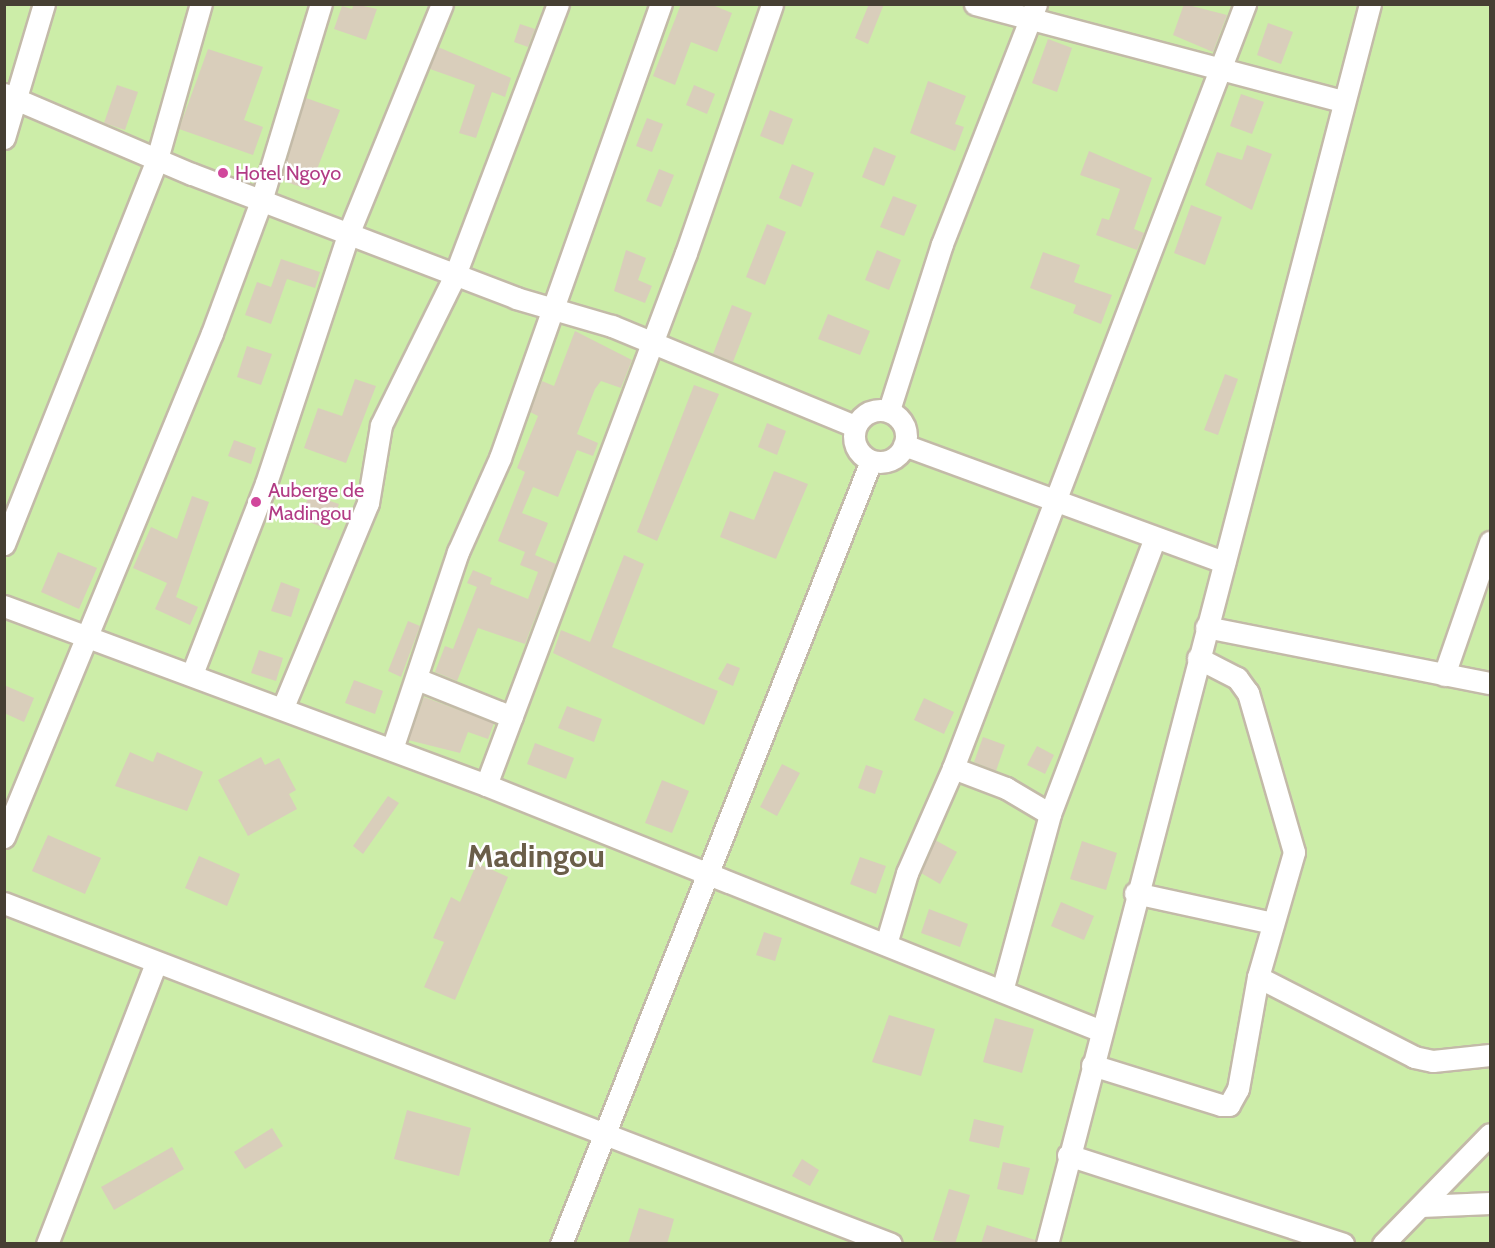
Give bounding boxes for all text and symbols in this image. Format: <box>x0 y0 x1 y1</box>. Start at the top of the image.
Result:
place label: Hotel Ngoyo <box>235 161 341 185</box>
marker: Hotel Ngoyo <box>216 166 230 180</box>
place label: Auberge de Madingou <box>268 478 364 525</box>
marker: Auberge de Madingou <box>249 495 263 509</box>
district label: Madingou <box>467 837 605 875</box>

